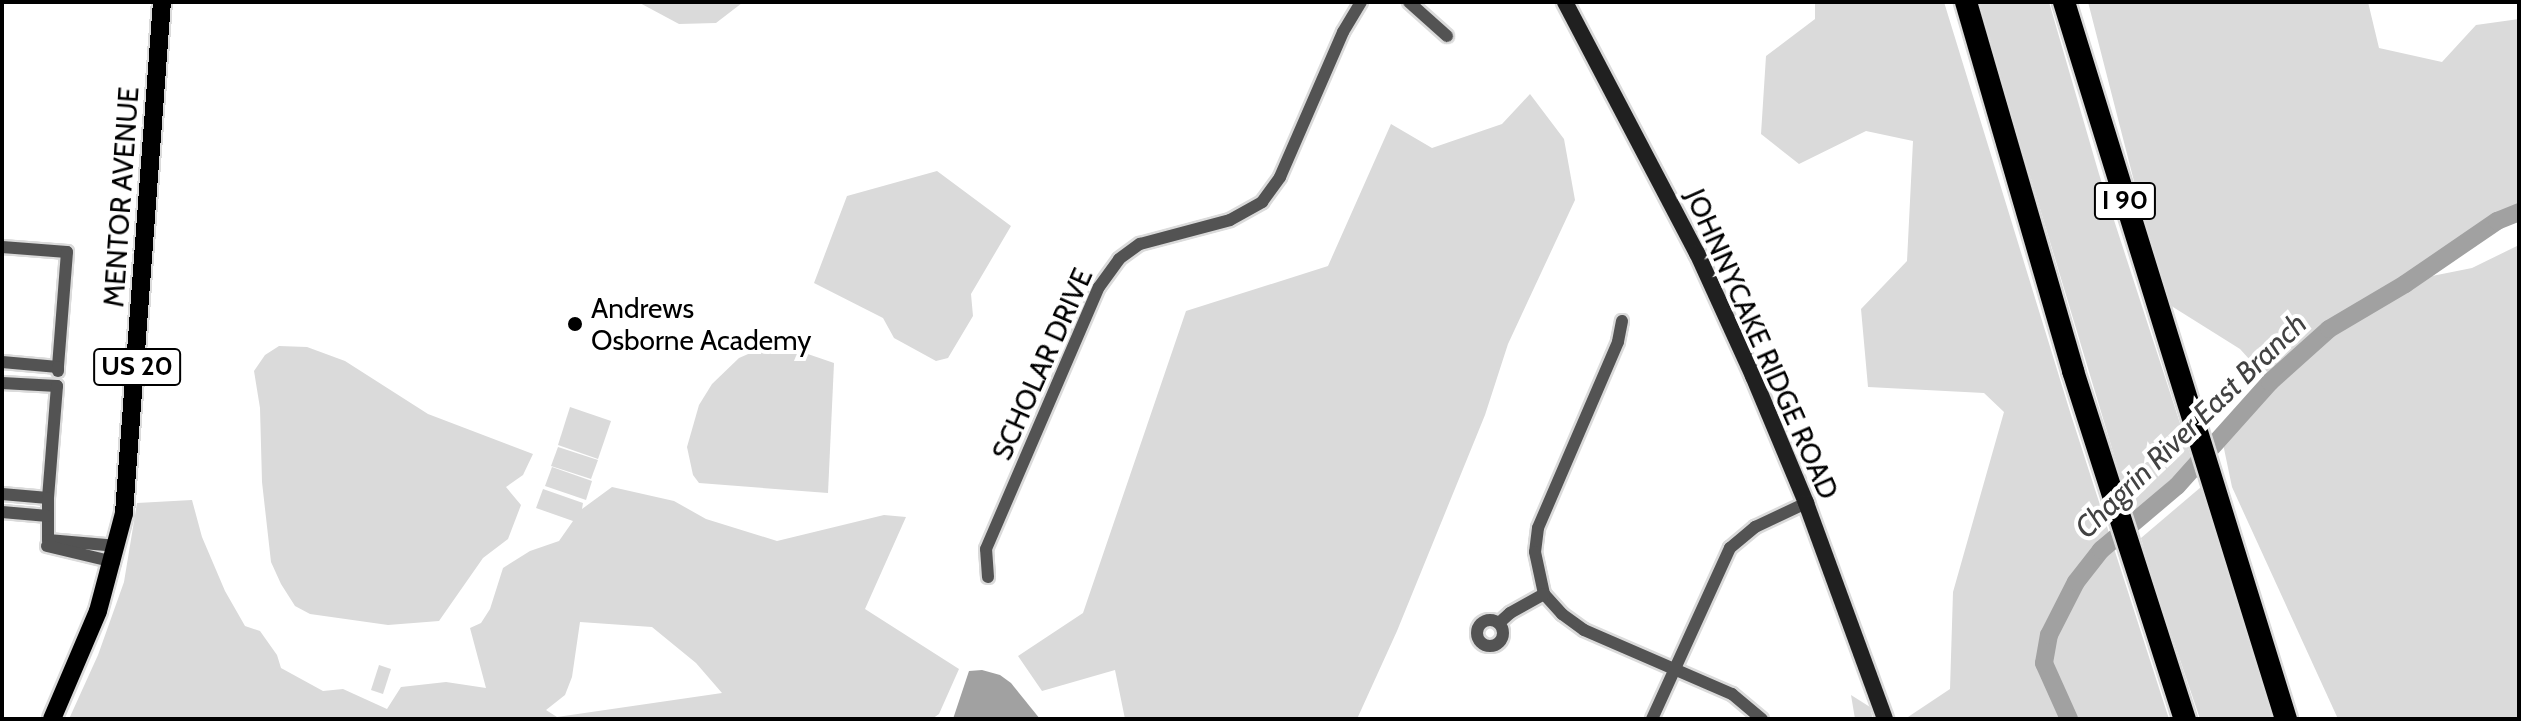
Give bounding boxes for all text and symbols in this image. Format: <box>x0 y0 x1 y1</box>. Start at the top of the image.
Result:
street label: MENTOR AVENUE <box>97 86 145 308</box>
road number: I 90 <box>2093 179 2157 223</box>
street label: JOHNNYCAKE RIDGE ROAD <box>1678 184 1846 504</box>
street label: SCHOLAR DRIVE <box>985 263 1099 465</box>
place label: Andrews Osborne Academy <box>591 291 811 357</box>
water label: Chagrin River East Branch <box>2068 306 2314 546</box>
marker: Andrews Osborne Academy <box>566 315 584 333</box>
road number: US 20 <box>93 345 181 389</box>

